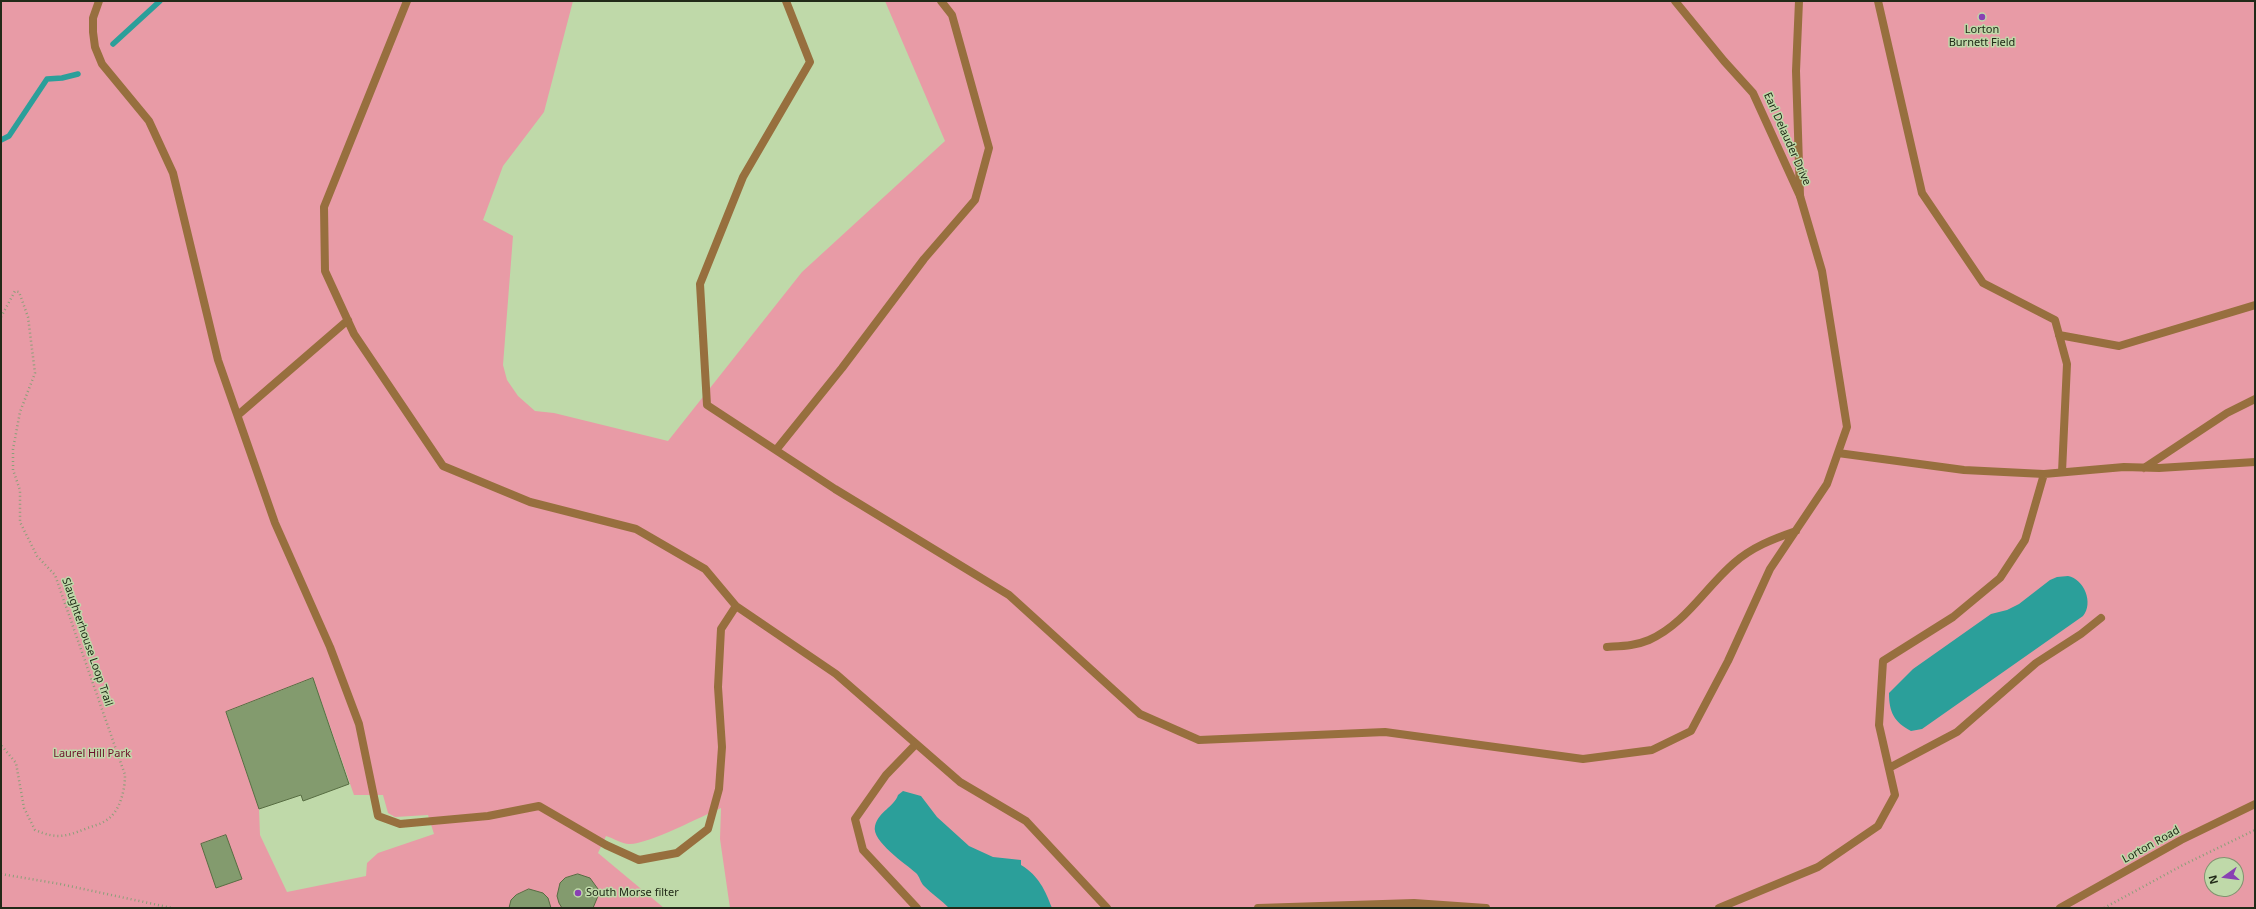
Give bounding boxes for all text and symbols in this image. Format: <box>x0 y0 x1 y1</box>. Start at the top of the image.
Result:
marker: Lorton Burnett Field <box>1977 12 1987 22</box>
place label: Lorton Burnett Field <box>1949 23 2015 49</box>
street label: Earl Delauder Drive <box>1761 91 1813 187</box>
street label: Slaughterhouse Loop Trail <box>59 576 115 708</box>
park label: Laurel Hill Park <box>53 747 131 761</box>
street label: Lorton Road <box>2120 824 2182 866</box>
north arrow <box>2204 857 2244 897</box>
text: N <box>2204 874 2221 886</box>
place label: South Morse filter <box>586 886 679 900</box>
marker: South Morse filter <box>573 888 583 898</box>

